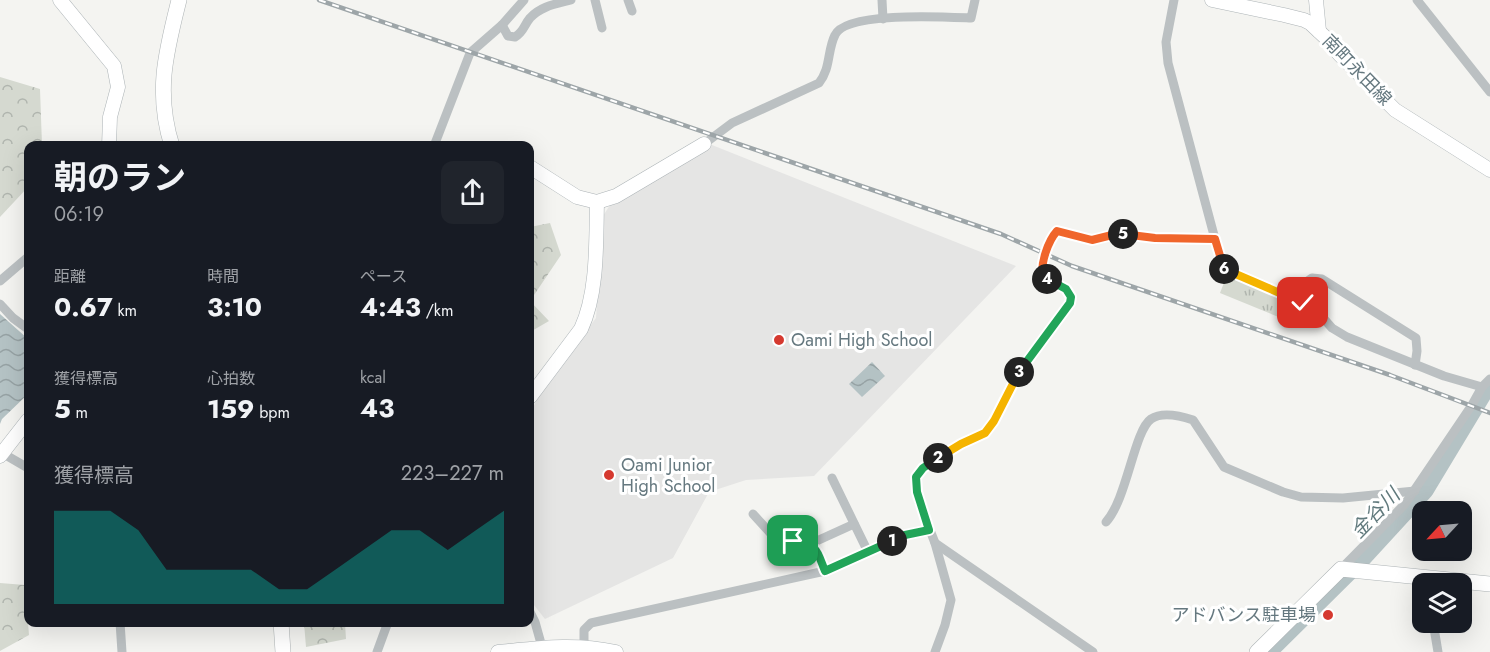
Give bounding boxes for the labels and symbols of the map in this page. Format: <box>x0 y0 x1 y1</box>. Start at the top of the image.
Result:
street label: 南町永田線 <box>1316 29 1398 111</box>
pin: 5 <box>1108 219 1138 249</box>
pin: 6 <box>1209 254 1239 284</box>
pin: 4 <box>1032 264 1062 294</box>
pin <box>1277 277 1328 328</box>
place label: Oami High School <box>791 327 932 353</box>
marker: Oami High School <box>772 333 786 347</box>
pin: 3 <box>1004 357 1034 387</box>
pin: 2 <box>923 443 953 473</box>
place label: Oami Junior High School <box>621 452 715 499</box>
marker: Oami Junior High School <box>602 468 616 482</box>
water label: 金谷川 <box>1344 480 1408 545</box>
north arrow <box>1412 501 1472 561</box>
pin <box>767 515 818 566</box>
pin: 1 <box>877 526 907 556</box>
place label: アドバンス駐車場 <box>1171 602 1316 628</box>
marker: アドバンス駐車場 <box>1321 608 1335 622</box>

